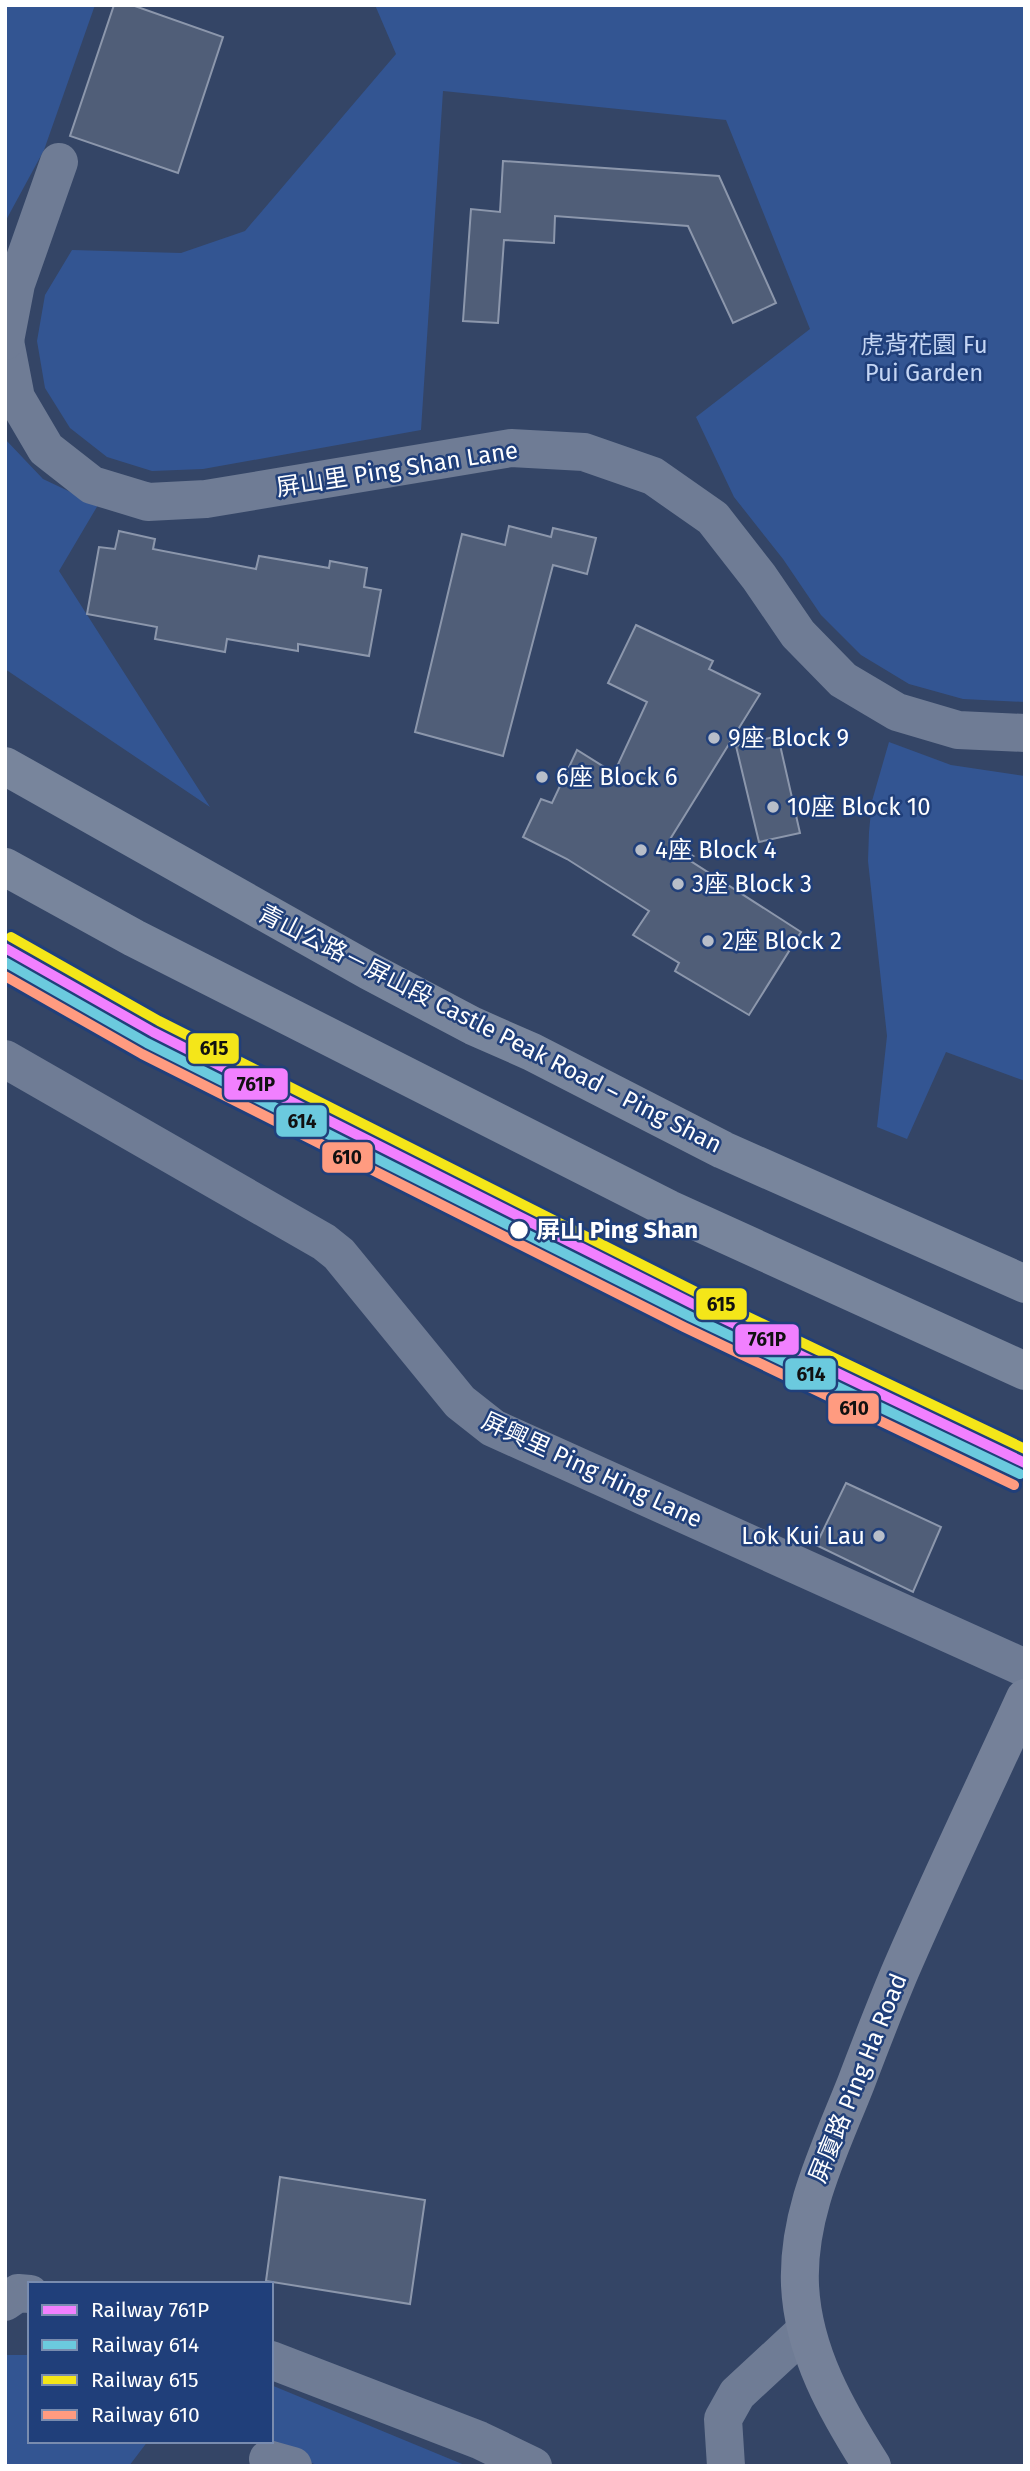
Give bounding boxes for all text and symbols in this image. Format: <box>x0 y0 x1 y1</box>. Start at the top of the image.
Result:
park label: 虎背花園 Fu Pui Garden <box>860 331 988 387</box>
street label: 屏山里 Ping Shan Lane <box>274 436 520 502</box>
place label: 9座 Block 9 <box>728 724 849 752</box>
marker: 9座 Block 9 <box>706 730 722 746</box>
place label: 6座 Block 6 <box>556 763 678 791</box>
marker: 6座 Block 6 <box>534 769 550 785</box>
place label: 10座 Block 10 <box>787 793 931 821</box>
marker: 10座 Block 10 <box>765 799 781 815</box>
place label: 4座 Block 4 <box>655 836 777 864</box>
marker: 4座 Block 4 <box>633 842 649 858</box>
place label: 3座 Block 3 <box>692 870 812 898</box>
marker: 3座 Block 3 <box>670 876 686 892</box>
street label: 青山公路－屏山段 Castle Peak Road – Ping Shan <box>254 899 726 1159</box>
place label: 2座 Block 2 <box>722 927 842 955</box>
marker: 2座 Block 2 <box>700 933 716 949</box>
line badge: 615 <box>187 1032 240 1065</box>
text: 615 <box>200 1037 228 1060</box>
line badge: 761P <box>223 1067 289 1101</box>
text: 761P <box>237 1073 275 1096</box>
line badge: 614 <box>275 1104 328 1138</box>
text: 614 <box>287 1110 317 1133</box>
line badge: 610 <box>321 1141 374 1174</box>
text: 610 <box>332 1146 362 1169</box>
place label: 屏山 Ping Shan <box>536 1216 698 1244</box>
marker: 屏山 Ping Shan <box>508 1219 530 1241</box>
line badge: 615 <box>695 1287 748 1321</box>
text: 615 <box>707 1293 735 1316</box>
line badge: 761P <box>734 1323 800 1356</box>
text: 761P <box>748 1328 786 1351</box>
line badge: 614 <box>784 1357 837 1391</box>
text: 614 <box>796 1363 826 1386</box>
line badge: 610 <box>827 1392 880 1425</box>
text: 610 <box>839 1397 869 1420</box>
street label: 屏興里 Ping Hing Lane <box>477 1407 707 1533</box>
place label: Lok Kui Lau <box>741 1522 865 1550</box>
marker: Lok Kui Lau <box>871 1528 887 1544</box>
street label: 屏廈路 Ping Ha Road <box>803 1969 913 2187</box>
legend <box>28 2282 273 2443</box>
text: Railway 761P <box>91 2297 209 2323</box>
text: Railway 614 <box>91 2332 199 2358</box>
text: Railway 615 <box>91 2367 199 2393</box>
text: Railway 610 <box>91 2402 200 2428</box>

